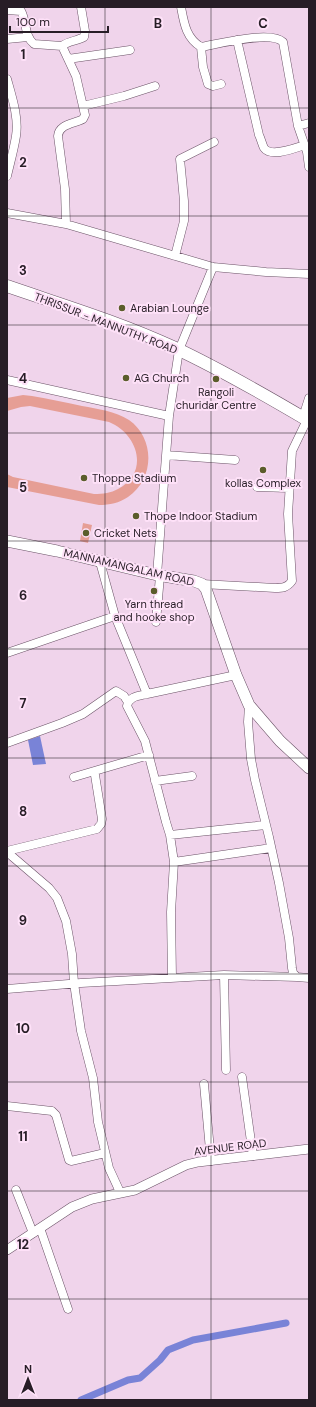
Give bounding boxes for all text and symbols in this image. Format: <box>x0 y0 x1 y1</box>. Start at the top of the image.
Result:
scale bar <box>10 8 108 34</box>
text: 100 m <box>16 14 50 30</box>
text: B <box>154 15 162 32</box>
text: C <box>258 15 268 32</box>
text: 1 <box>21 46 25 63</box>
text: 2 <box>19 154 27 171</box>
text: 3 <box>19 262 27 279</box>
street label: THRISSUR - MANNUTHY ROAD <box>32 289 180 357</box>
place label: Arabian Lounge <box>130 301 209 315</box>
marker: Arabian Lounge <box>117 303 127 313</box>
text: 4 <box>19 370 27 387</box>
place label: AG Church <box>134 371 189 385</box>
marker: AG Church <box>121 373 131 383</box>
marker: Rangoli churidar Centre <box>211 374 221 384</box>
place label: Rangoli churidar Centre <box>176 385 256 412</box>
marker: kollas Complex <box>258 465 268 475</box>
place label: Thoppe Stadium <box>92 471 176 485</box>
marker: Thoppe Stadium <box>79 473 89 483</box>
place label: kollas Complex <box>225 476 302 490</box>
text: 5 <box>19 479 27 496</box>
place label: Thope Indoor Stadium <box>144 509 257 523</box>
marker: Thope Indoor Stadium <box>131 511 141 521</box>
place label: Cricket Nets <box>94 526 157 540</box>
marker: Cricket Nets <box>81 528 91 538</box>
street label: MANNAMANGALAM ROAD <box>62 545 196 589</box>
marker: Yarn thread and hooke shop <box>149 586 159 596</box>
text: 6 <box>19 587 27 604</box>
place label: Yarn thread and hooke shop <box>113 597 195 624</box>
text: 7 <box>20 695 27 712</box>
text: 8 <box>19 803 27 820</box>
text: 9 <box>19 912 27 929</box>
text: 10 <box>16 1020 30 1037</box>
text: 11 <box>18 1128 28 1145</box>
street label: AVENUE ROAD <box>193 1136 268 1158</box>
text: 12 <box>17 1236 29 1253</box>
north arrow <box>8 1359 48 1399</box>
text: N <box>24 1362 32 1376</box>

